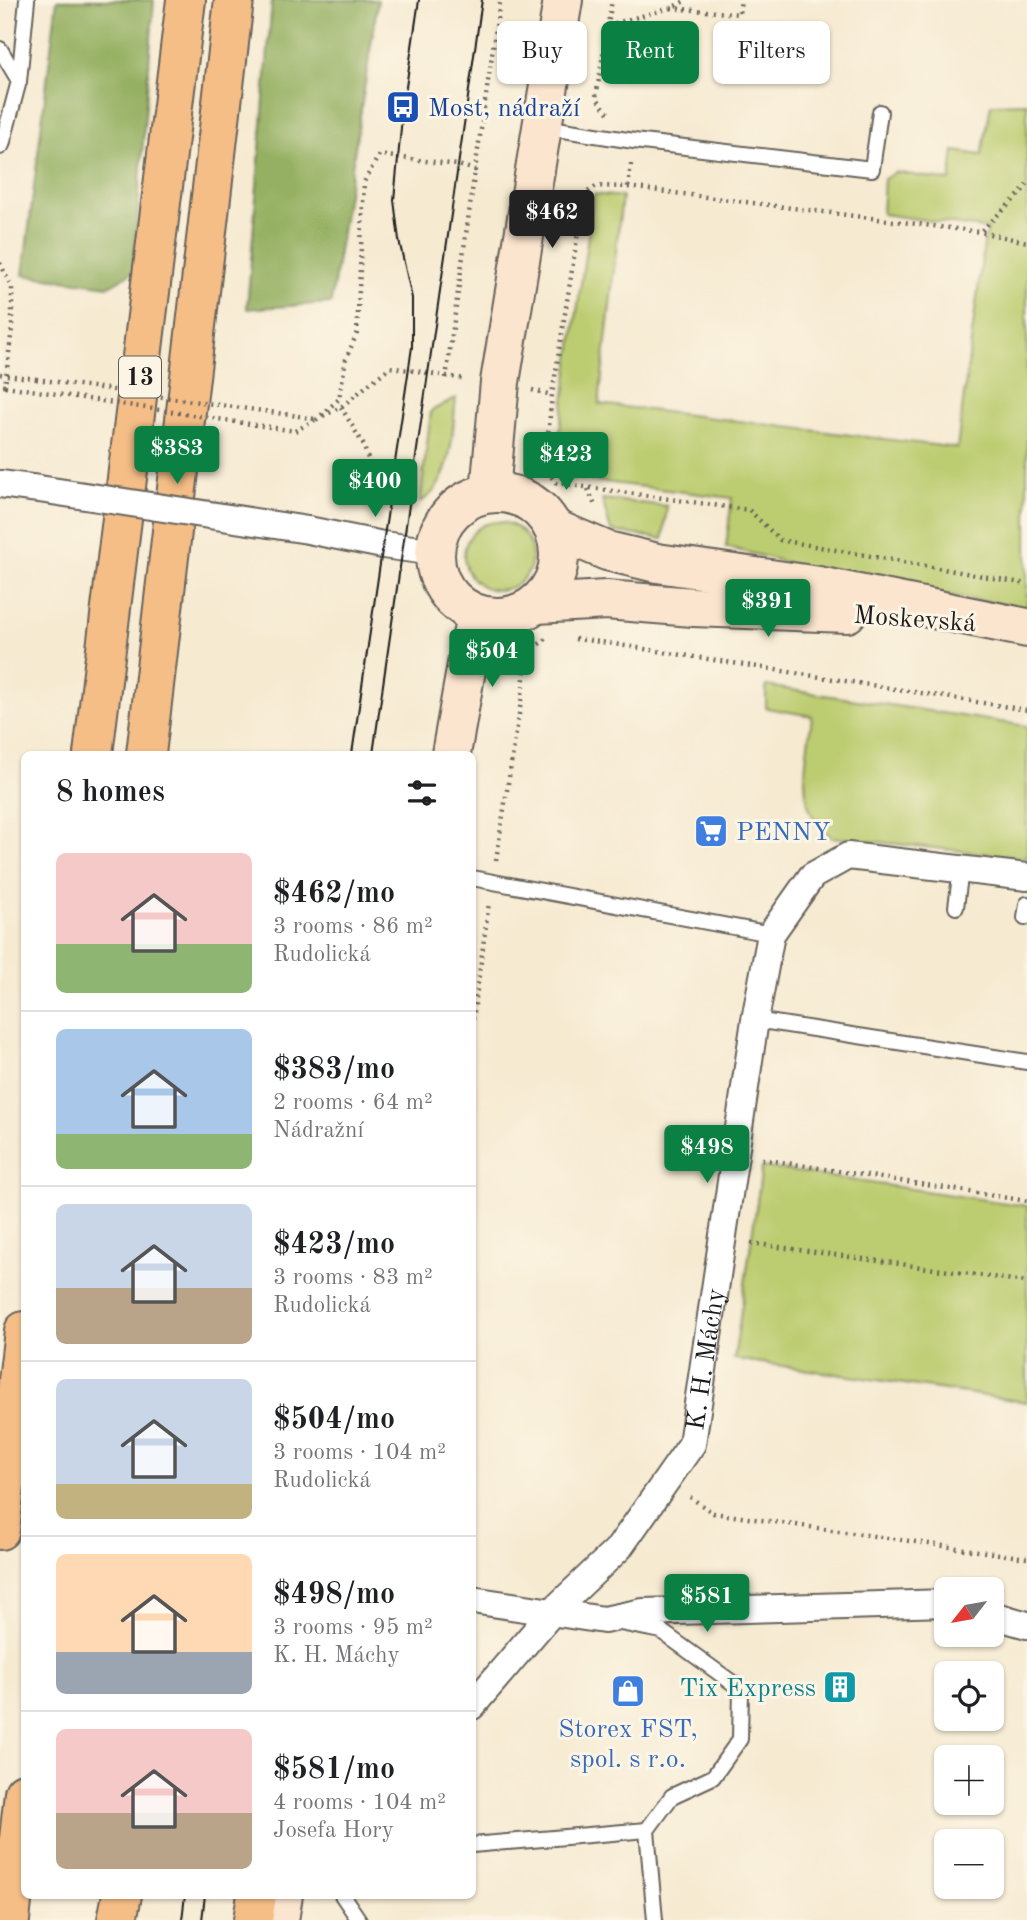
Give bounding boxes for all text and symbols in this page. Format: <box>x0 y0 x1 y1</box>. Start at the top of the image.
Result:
chip: Buy <box>497 21 587 84</box>
chip: Rent <box>601 21 699 84</box>
chip: Filters <box>713 21 830 84</box>
bus stop icon: Most, nádraží <box>384 88 422 126</box>
place label: Most, nádraží <box>428 96 581 122</box>
pin: $462 <box>511 190 593 250</box>
text: $462 <box>525 201 579 224</box>
road number: 13 <box>119 356 161 398</box>
pin: $383 <box>136 426 218 486</box>
pin: $423 <box>525 433 607 492</box>
text: $383 <box>150 437 204 460</box>
text: $423 <box>539 443 593 466</box>
pin: $400 <box>334 460 416 519</box>
text: $400 <box>348 470 402 493</box>
pin: $391 <box>727 580 809 639</box>
text: $391 <box>741 590 795 613</box>
street label: Moskevská <box>853 603 977 637</box>
pin: $504 <box>451 630 533 689</box>
text: $504 <box>465 640 519 663</box>
icon: filters <box>403 774 441 812</box>
text: 8 homes <box>56 778 165 808</box>
supermarket icon: PENNY <box>692 812 730 850</box>
place label: PENNY <box>736 820 831 846</box>
text: $462/mo <box>273 879 395 909</box>
icon: home <box>112 881 196 965</box>
text: 3 rooms · 86 m² <box>273 915 433 938</box>
text: Rudolická <box>273 943 371 966</box>
text: $383/mo <box>273 1055 395 1085</box>
icon: home <box>112 1057 196 1141</box>
text: 2 rooms · 64 m² <box>273 1091 433 1114</box>
text: Nádražní <box>273 1119 364 1142</box>
pin: $498 <box>666 1126 748 1185</box>
text: $498 <box>680 1136 734 1159</box>
text: $423/mo <box>273 1230 395 1260</box>
icon: home <box>112 1232 196 1316</box>
text: 3 rooms · 83 m² <box>273 1266 433 1289</box>
street label: K. H. Máchy <box>683 1286 730 1432</box>
text: Rudolická <box>273 1294 371 1317</box>
text: $504/mo <box>273 1405 395 1435</box>
icon: home <box>112 1407 196 1491</box>
text: 3 rooms · 104 m² <box>273 1441 446 1464</box>
text: Rudolická <box>273 1469 371 1492</box>
pin: $581 <box>666 1574 748 1634</box>
north arrow <box>934 1577 1004 1647</box>
map controls <box>934 1577 1004 1899</box>
text: $498/mo <box>273 1580 395 1610</box>
icon: home <box>112 1582 196 1666</box>
text: $581 <box>680 1585 734 1608</box>
text: 3 rooms · 95 m² <box>273 1616 433 1639</box>
text: K. H. Máchy <box>273 1644 400 1667</box>
button: locate <box>934 1661 1004 1731</box>
building icon: Tix Express <box>821 1668 859 1706</box>
shop icon: Storex FST, spol. s r.o. <box>609 1672 647 1710</box>
place label: Tix Express <box>679 1676 816 1702</box>
place label: Storex FST, spol. s r.o. <box>558 1717 698 1773</box>
button: + <box>934 1745 1004 1815</box>
text: $581/mo <box>273 1755 395 1785</box>
icon: home <box>112 1757 196 1841</box>
text: 4 rooms · 104 m² <box>273 1791 446 1814</box>
text: Josefa Hory <box>273 1819 394 1842</box>
button: − <box>934 1829 1004 1899</box>

